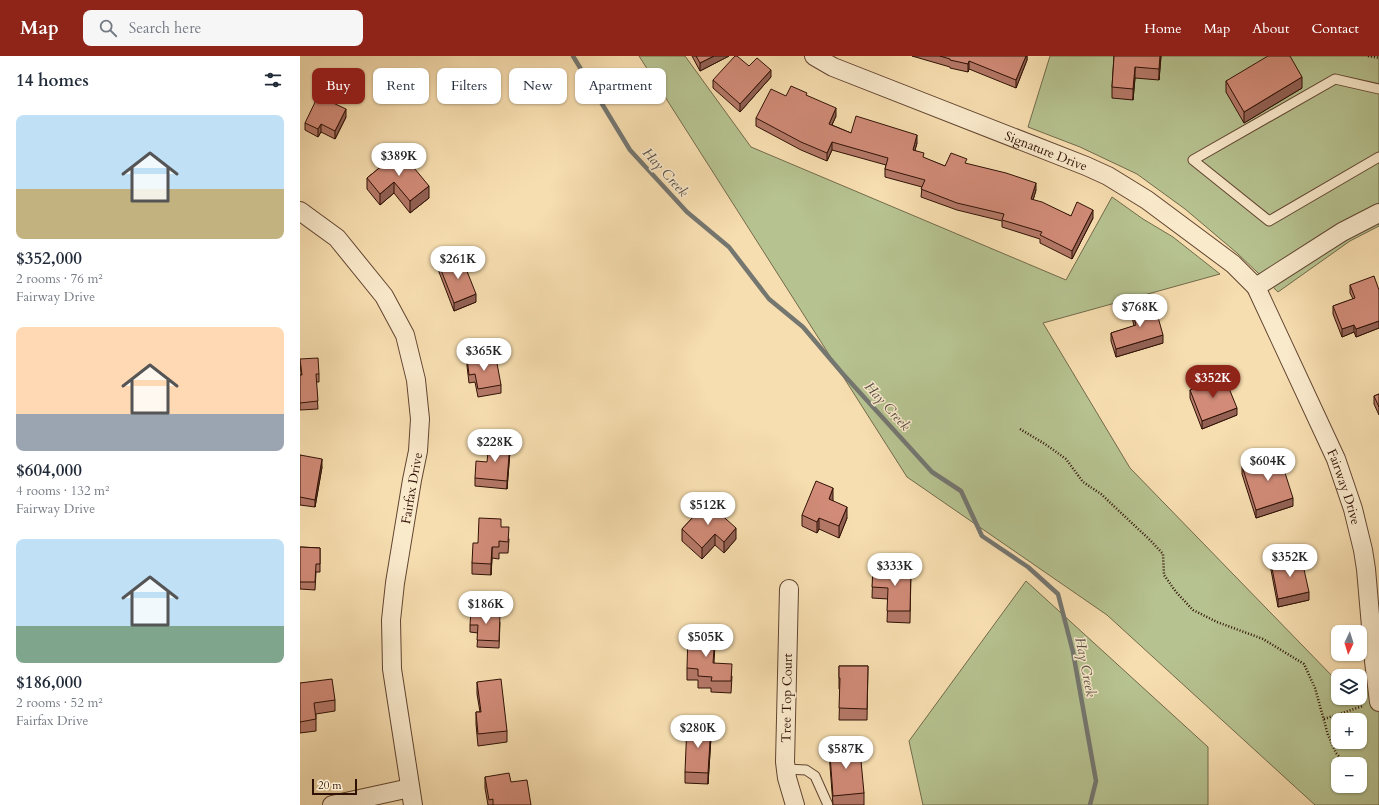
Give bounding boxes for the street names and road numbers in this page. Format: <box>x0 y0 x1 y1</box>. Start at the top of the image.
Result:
street label: Signature Drive <box>1002 127 1090 176</box>
street label: Fairway Drive <box>1322 446 1365 527</box>
street label: Fairfax Drive <box>397 451 427 525</box>
street label: Tree Top Court <box>777 653 797 743</box>

